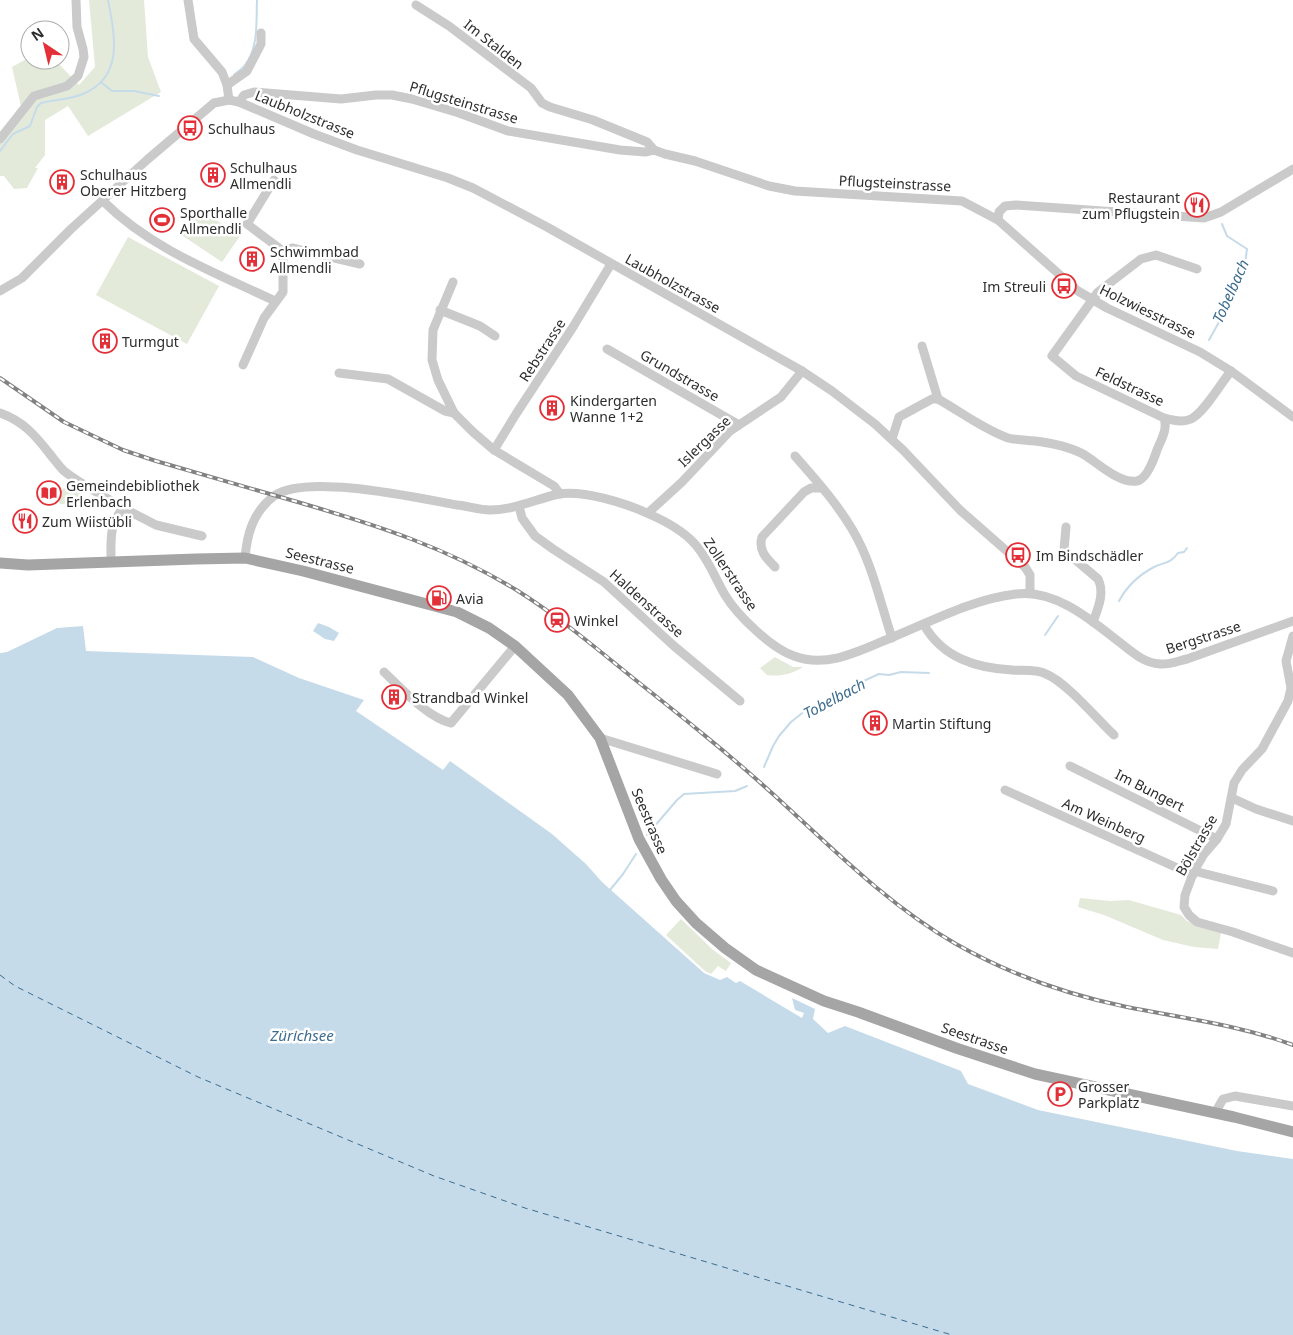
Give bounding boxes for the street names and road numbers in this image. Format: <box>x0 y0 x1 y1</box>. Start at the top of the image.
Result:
street label: Im Stalden <box>460 15 528 73</box>
street label: Pflugsteinstrasse <box>407 76 521 128</box>
street label: Laubholzstrasse <box>252 85 358 143</box>
street label: Pflugsteinstrasse <box>838 171 952 195</box>
street label: Laubholzstrasse <box>622 249 724 317</box>
street label: Holzwiesstrasse <box>1097 280 1199 343</box>
street label: Rebstrasse <box>515 315 570 385</box>
street label: Grundstrasse <box>637 345 723 405</box>
street label: Feldstrasse <box>1093 362 1168 410</box>
street label: Islergasse <box>674 411 735 471</box>
street label: Zollerstrasse <box>700 534 762 614</box>
street label: Seestrasse <box>284 542 356 578</box>
street label: Haldenstrasse <box>606 565 688 641</box>
street label: Bergstrasse <box>1163 616 1243 658</box>
street label: Im Bungert <box>1112 764 1188 816</box>
street label: Seestrasse <box>628 785 672 857</box>
street label: Am Weinberg <box>1059 793 1149 847</box>
street label: Bölstrasse <box>1171 811 1221 879</box>
street label: Seestrasse <box>939 1018 1011 1058</box>

